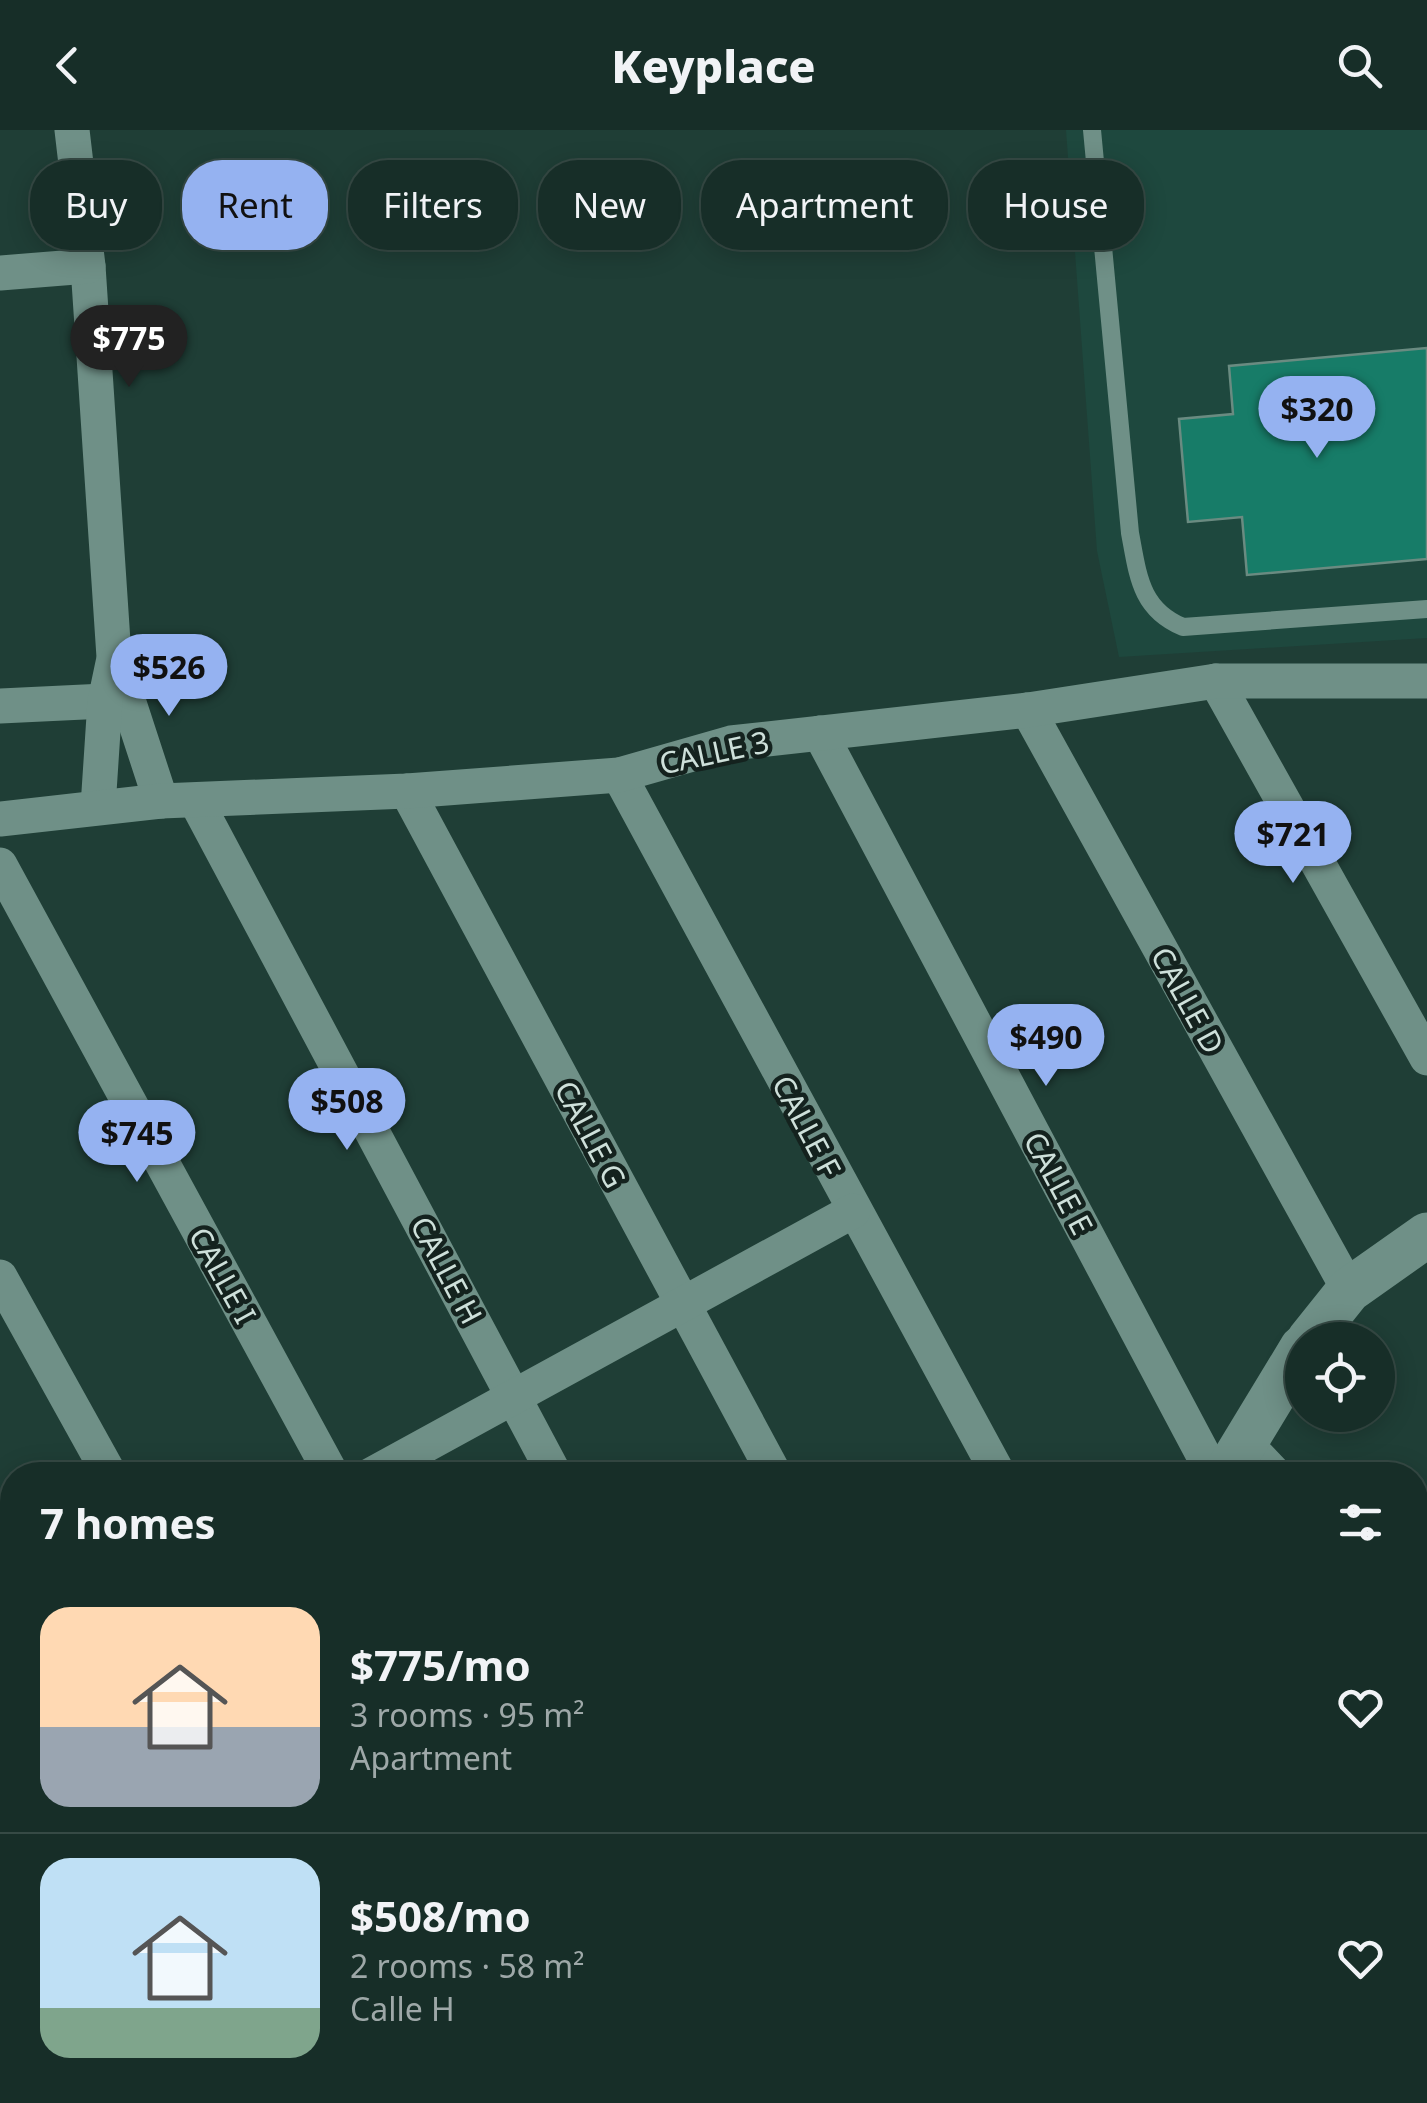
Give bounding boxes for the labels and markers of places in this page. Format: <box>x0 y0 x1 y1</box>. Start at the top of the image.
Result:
pin: $775 <box>70 305 188 390</box>
pin: $320 <box>1258 376 1376 461</box>
pin: $526 <box>110 634 228 719</box>
pin: $721 <box>1234 801 1352 886</box>
pin: $490 <box>987 1004 1105 1089</box>
pin: $508 <box>288 1068 406 1153</box>
pin: $745 <box>78 1100 196 1185</box>

